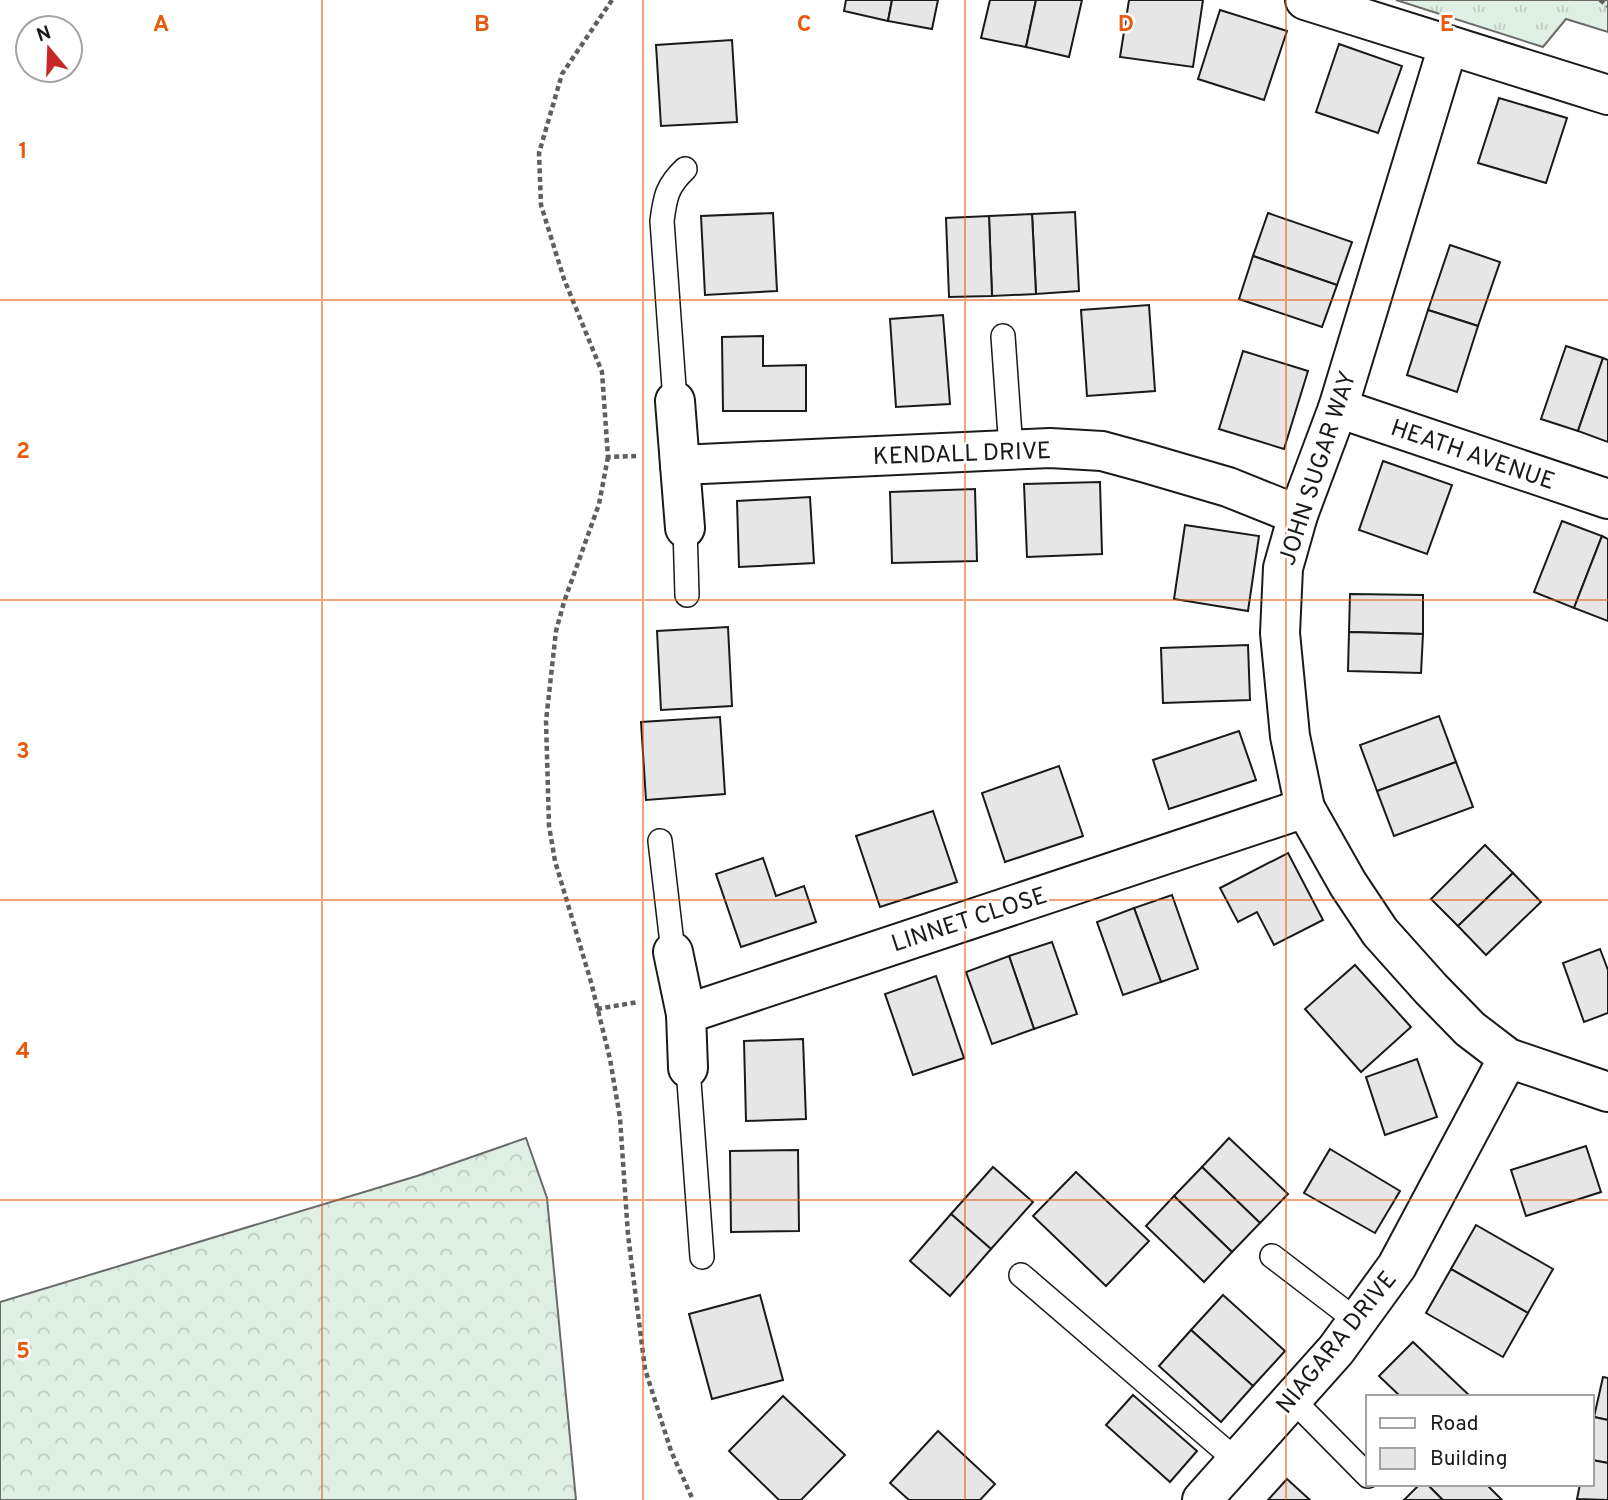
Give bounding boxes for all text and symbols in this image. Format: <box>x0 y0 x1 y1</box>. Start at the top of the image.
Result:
text: A <box>153 11 169 40</box>
text: B <box>474 11 490 40</box>
text: C <box>797 11 811 40</box>
text: D <box>1118 11 1134 40</box>
text: E <box>1440 11 1454 40</box>
north arrow <box>14 14 84 84</box>
text: N <box>34 21 54 48</box>
text: 1 <box>18 138 28 167</box>
street label: JOHN SUGAR WAY <box>1273 368 1364 569</box>
street label: HEATH AVENUE <box>1386 414 1558 498</box>
street label: KENDALL DRIVE <box>872 437 1052 473</box>
text: 2 <box>16 438 30 467</box>
text: 3 <box>16 738 30 767</box>
street label: LINNET CLOSE <box>888 882 1051 960</box>
text: 4 <box>16 1038 30 1067</box>
street label: NIAGARA DRIVE <box>1271 1266 1404 1421</box>
text: 5 <box>16 1338 30 1367</box>
legend <box>1366 1395 1594 1486</box>
text: Road <box>1430 1411 1479 1438</box>
text: Building <box>1430 1446 1508 1473</box>

